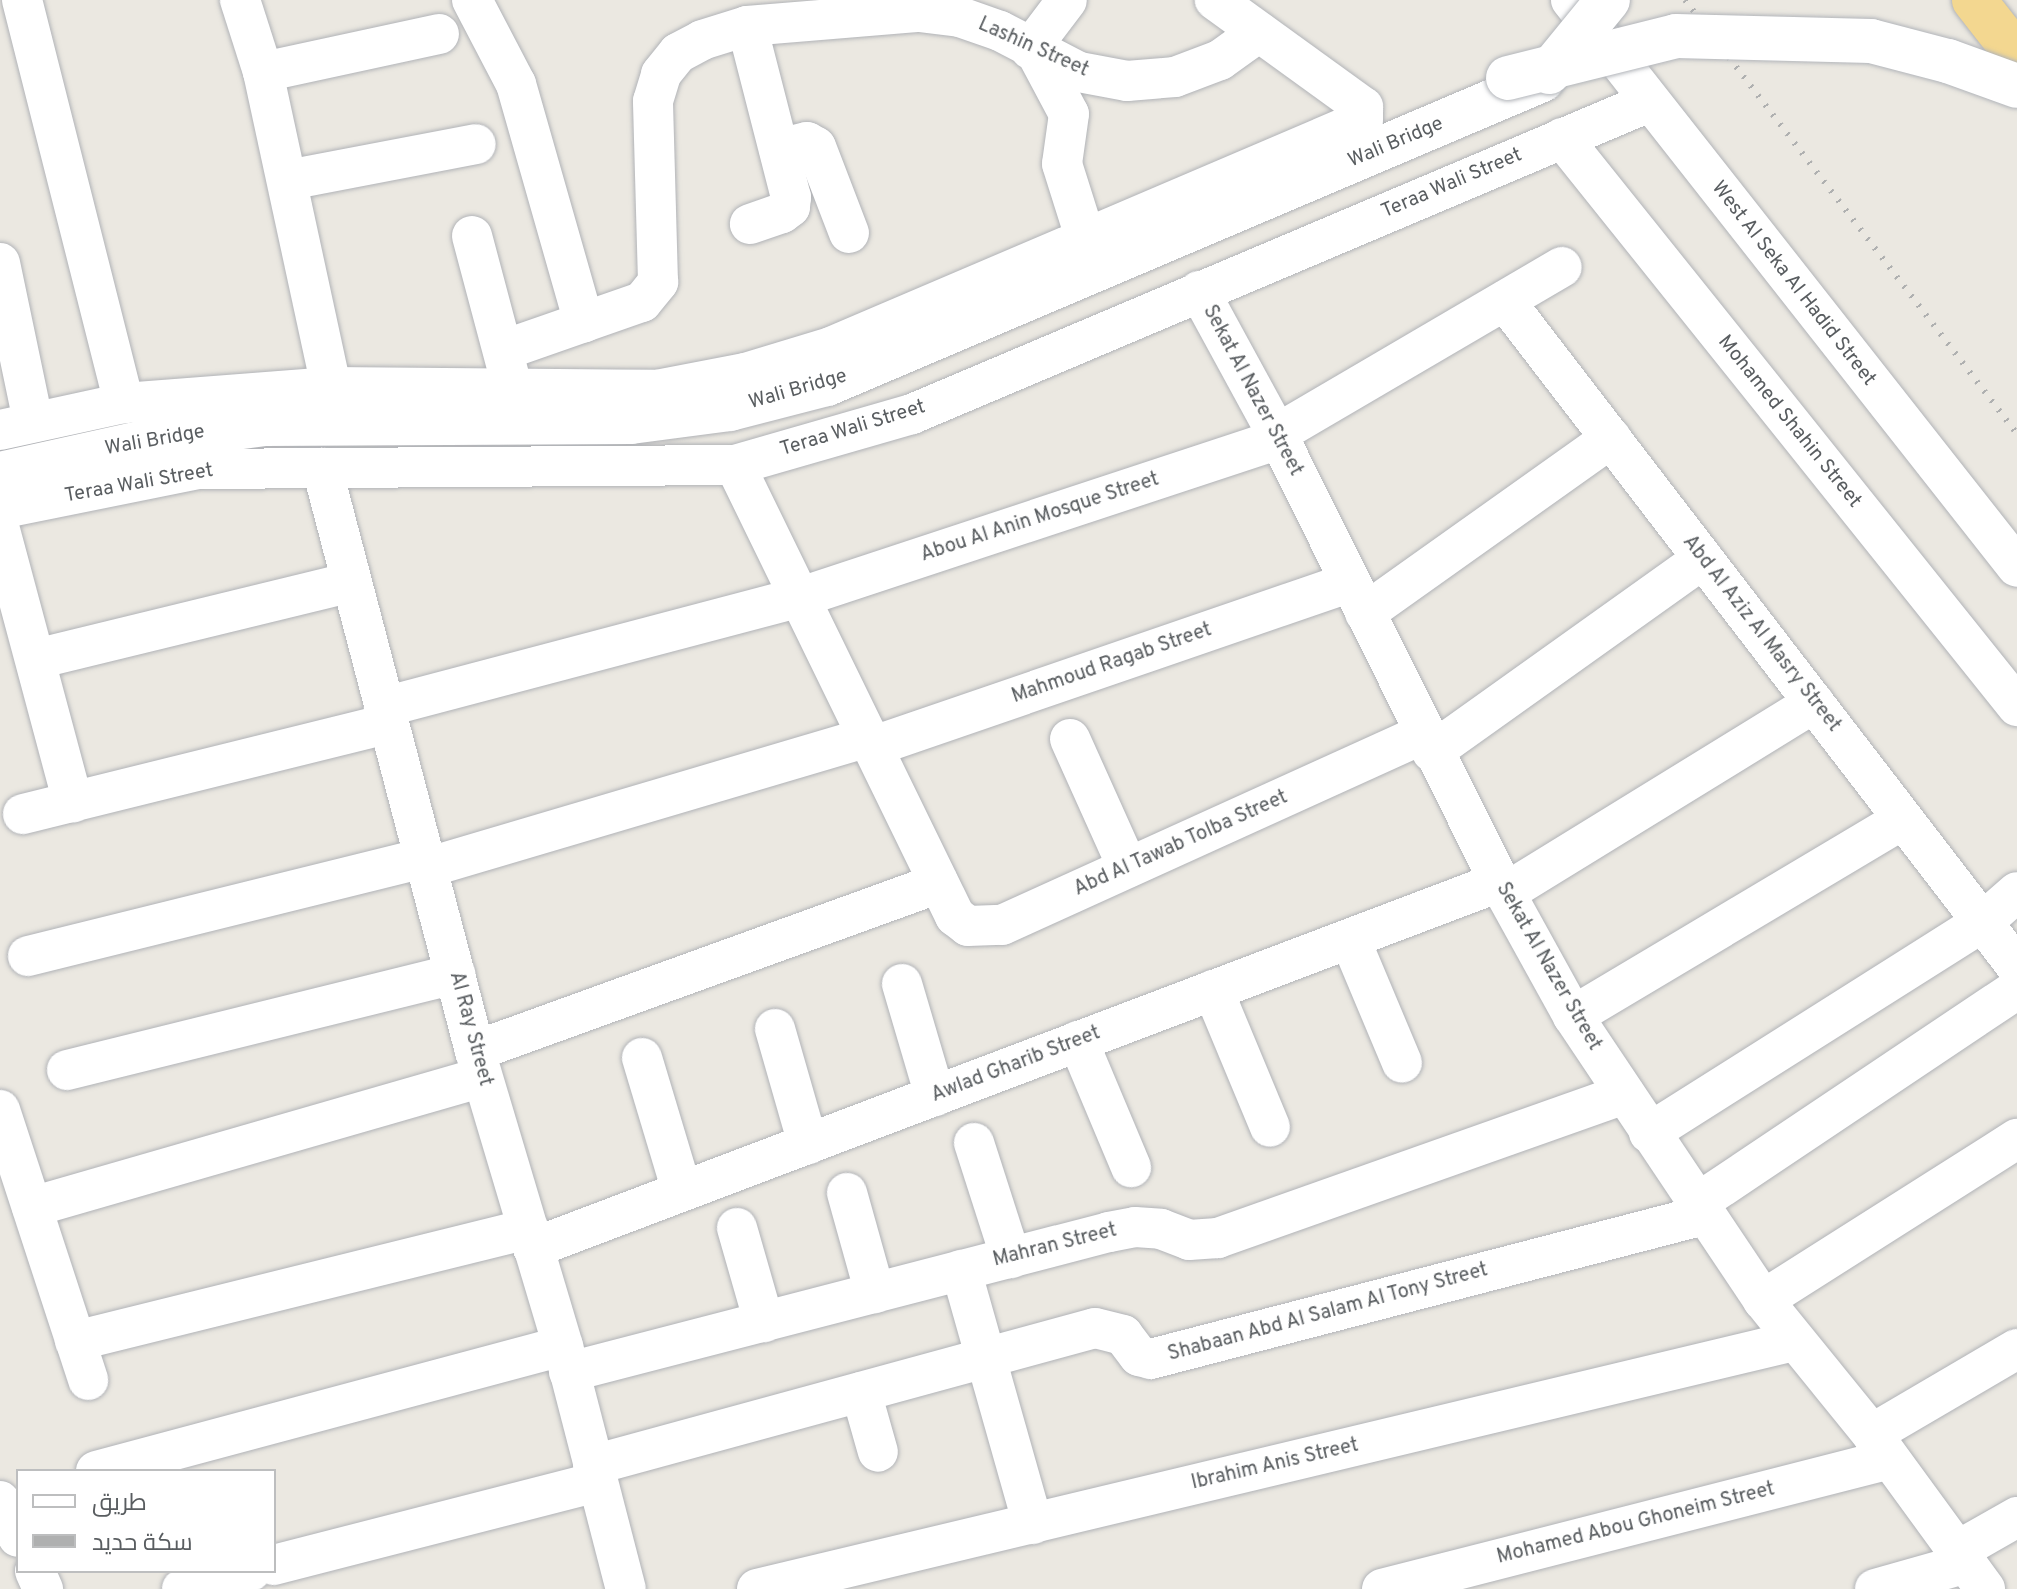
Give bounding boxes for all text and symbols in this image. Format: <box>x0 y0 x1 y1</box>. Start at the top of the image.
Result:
street label: Lashin Street <box>974 13 1092 83</box>
street label: Wali Bridge <box>1345 112 1447 174</box>
street label: Teraa Wali Street <box>1378 143 1526 225</box>
street label: West Al Seka Al Hadid Street <box>1705 176 1881 392</box>
street label: Sekat Al Nazer Street <box>1197 301 1307 481</box>
street label: Mohamed Shahin Street <box>1712 331 1866 513</box>
street label: Wali Bridge <box>746 365 850 415</box>
street label: Teraa Wali Street <box>777 395 929 463</box>
street label: Wali Bridge <box>103 420 207 462</box>
street label: Teraa Wali Street <box>63 459 215 509</box>
street label: Abou Al Anin Mosque Street <box>917 468 1163 568</box>
street label: Abd Al Aziz Al Masry Street <box>1676 530 1846 738</box>
street label: Mahmoud Ragab Street <box>1009 618 1215 710</box>
street label: Abd Al Tawab Tolba Street <box>1069 785 1293 903</box>
street label: Sekat Al Nazer Street <box>1490 878 1606 1056</box>
street label: Al Ray Street <box>443 969 497 1089</box>
street label: Awlad Gharib Street <box>928 1022 1104 1108</box>
street label: Mahran Street <box>991 1219 1119 1273</box>
street label: Shabaan Abd Al Salam Al Tony Street <box>1164 1258 1492 1368</box>
street label: Ibrahim Anis Street <box>1189 1434 1361 1496</box>
legend <box>16 1469 276 1573</box>
street label: Mohamed Abou Ghoneim Street <box>1494 1478 1778 1570</box>
text: طريق <box>92 1489 147 1519</box>
text: سكة حديد <box>92 1529 193 1559</box>

